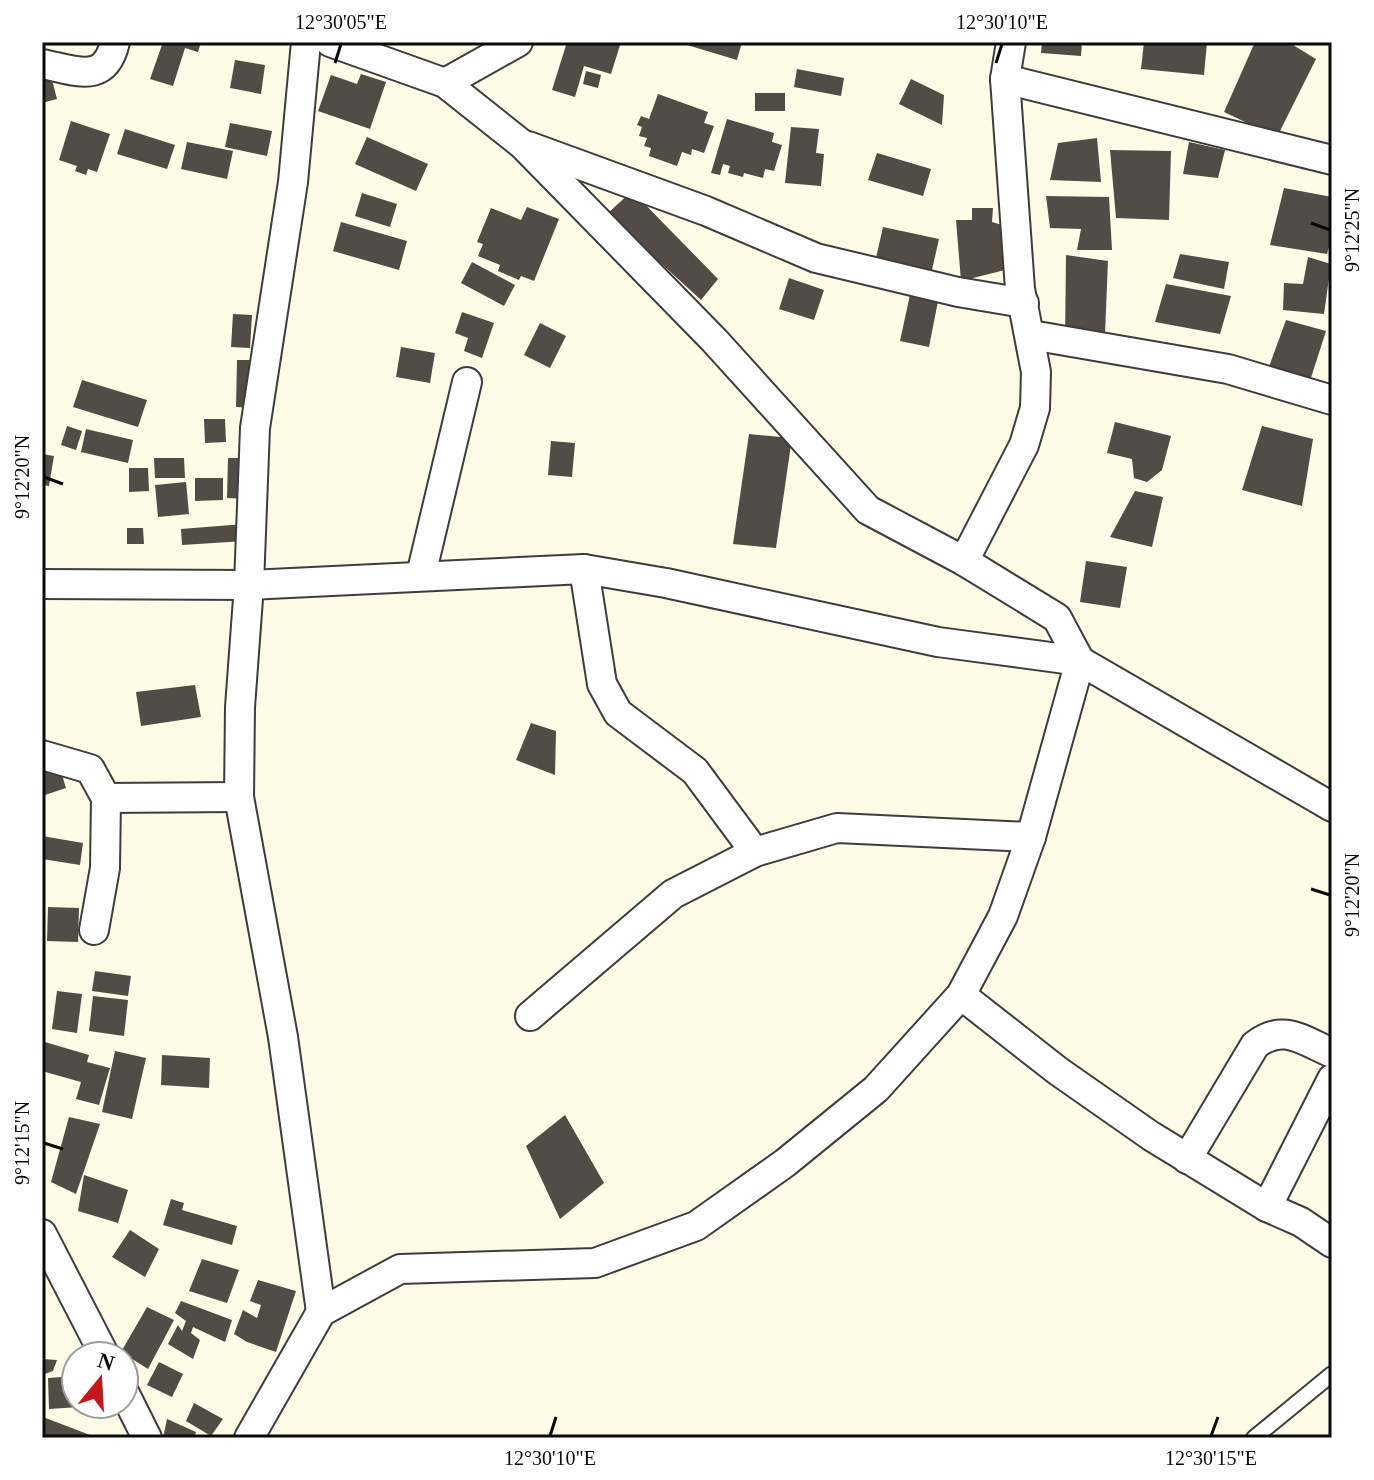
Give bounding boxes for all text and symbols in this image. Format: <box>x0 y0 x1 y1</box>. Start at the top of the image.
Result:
text: 12°30'05"E <box>295 11 387 33</box>
text: 12°30'10"E <box>956 11 1048 33</box>
text: 9°12'25"N <box>1341 188 1363 272</box>
text: 9°12'20"N <box>11 435 33 519</box>
text: 9°12'20"N <box>1341 853 1363 937</box>
text: 9°12'15"N <box>11 1101 33 1185</box>
north arrow <box>60 1340 140 1420</box>
text: N <box>95 1347 118 1376</box>
text: 12°30'10"E <box>504 1447 596 1469</box>
text: 12°30'15"E <box>1165 1447 1257 1469</box>

